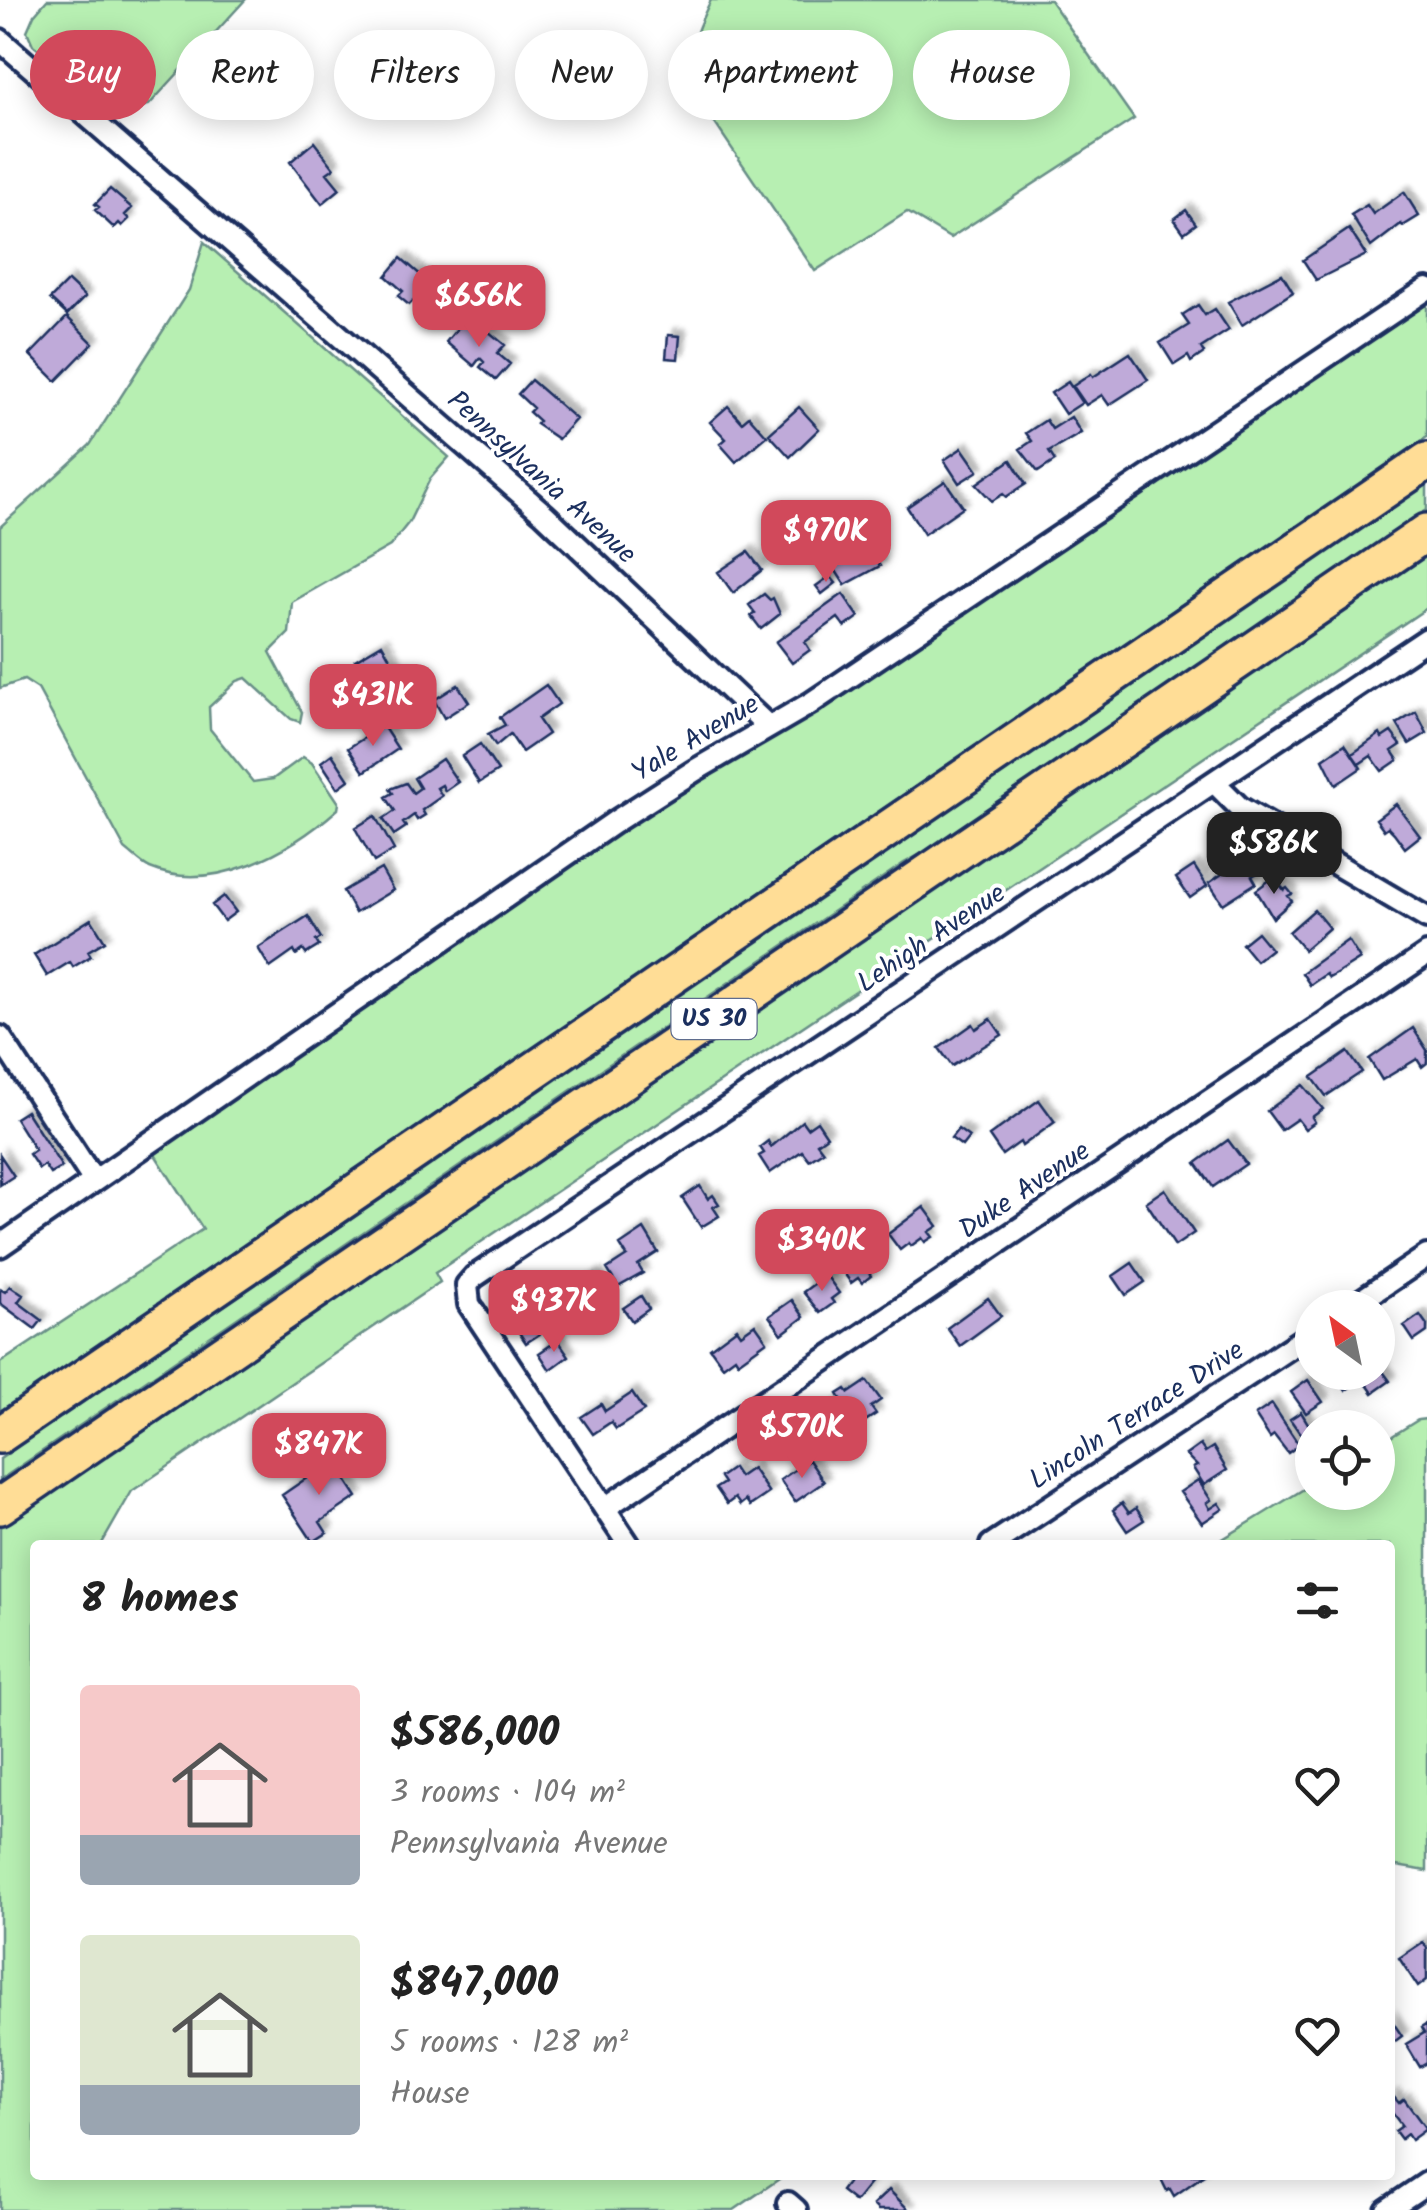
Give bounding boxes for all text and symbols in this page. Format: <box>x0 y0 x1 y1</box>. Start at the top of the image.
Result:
chip: Buy <box>30 30 156 120</box>
chip: Rent <box>176 30 314 120</box>
chip: Filters <box>334 30 495 120</box>
chip: New <box>515 30 648 120</box>
chip: Apartment <box>668 30 893 120</box>
chip: House <box>913 30 1070 120</box>
pin: $656K <box>409 265 549 350</box>
text: $656K <box>434 272 524 323</box>
street label: Pennsylvania Avenue <box>436 380 647 576</box>
pin: $970K <box>756 500 896 585</box>
text: $970K <box>783 507 869 558</box>
pin: $431K <box>303 664 443 749</box>
text: $431K <box>332 671 414 722</box>
street label: Yale Avenue <box>623 683 769 795</box>
pin: $586K <box>1204 812 1344 897</box>
text: $586K <box>1229 819 1319 870</box>
street label: Lehigh Avenue <box>848 872 1016 1006</box>
road number: US 30 <box>672 999 756 1039</box>
street label: Duke Avenue <box>950 1130 1100 1252</box>
pin: $340K <box>752 1209 892 1294</box>
text: $340K <box>777 1216 867 1267</box>
pin: $937K <box>484 1270 624 1355</box>
text: $937K <box>510 1277 598 1328</box>
north arrow <box>1295 1290 1395 1390</box>
map controls <box>1295 1290 1395 1510</box>
street label: Lincoln Terrace Drive <box>1020 1329 1254 1503</box>
pin: $570K <box>732 1396 872 1481</box>
text: $570K <box>759 1403 845 1454</box>
button: locate <box>1295 1410 1395 1510</box>
pin: $847K <box>249 1413 389 1498</box>
text: $847K <box>274 1420 364 1471</box>
text: 8 homes <box>80 1567 238 1634</box>
icon: filters <box>1290 1573 1345 1628</box>
text: $586,000 <box>390 1701 559 1768</box>
icon: home <box>160 1725 280 1845</box>
icon: heart <box>1290 1758 1345 1813</box>
text: 3 rooms · 104 m² <box>390 1768 625 1819</box>
text: Pennsylvania Avenue <box>390 1819 668 1870</box>
text: $847,000 <box>390 1951 558 2018</box>
icon: home <box>160 1975 280 2095</box>
icon: heart <box>1290 2008 1345 2063</box>
text: 5 rooms · 128 m² <box>390 2018 628 2069</box>
text: House <box>390 2069 469 2120</box>

